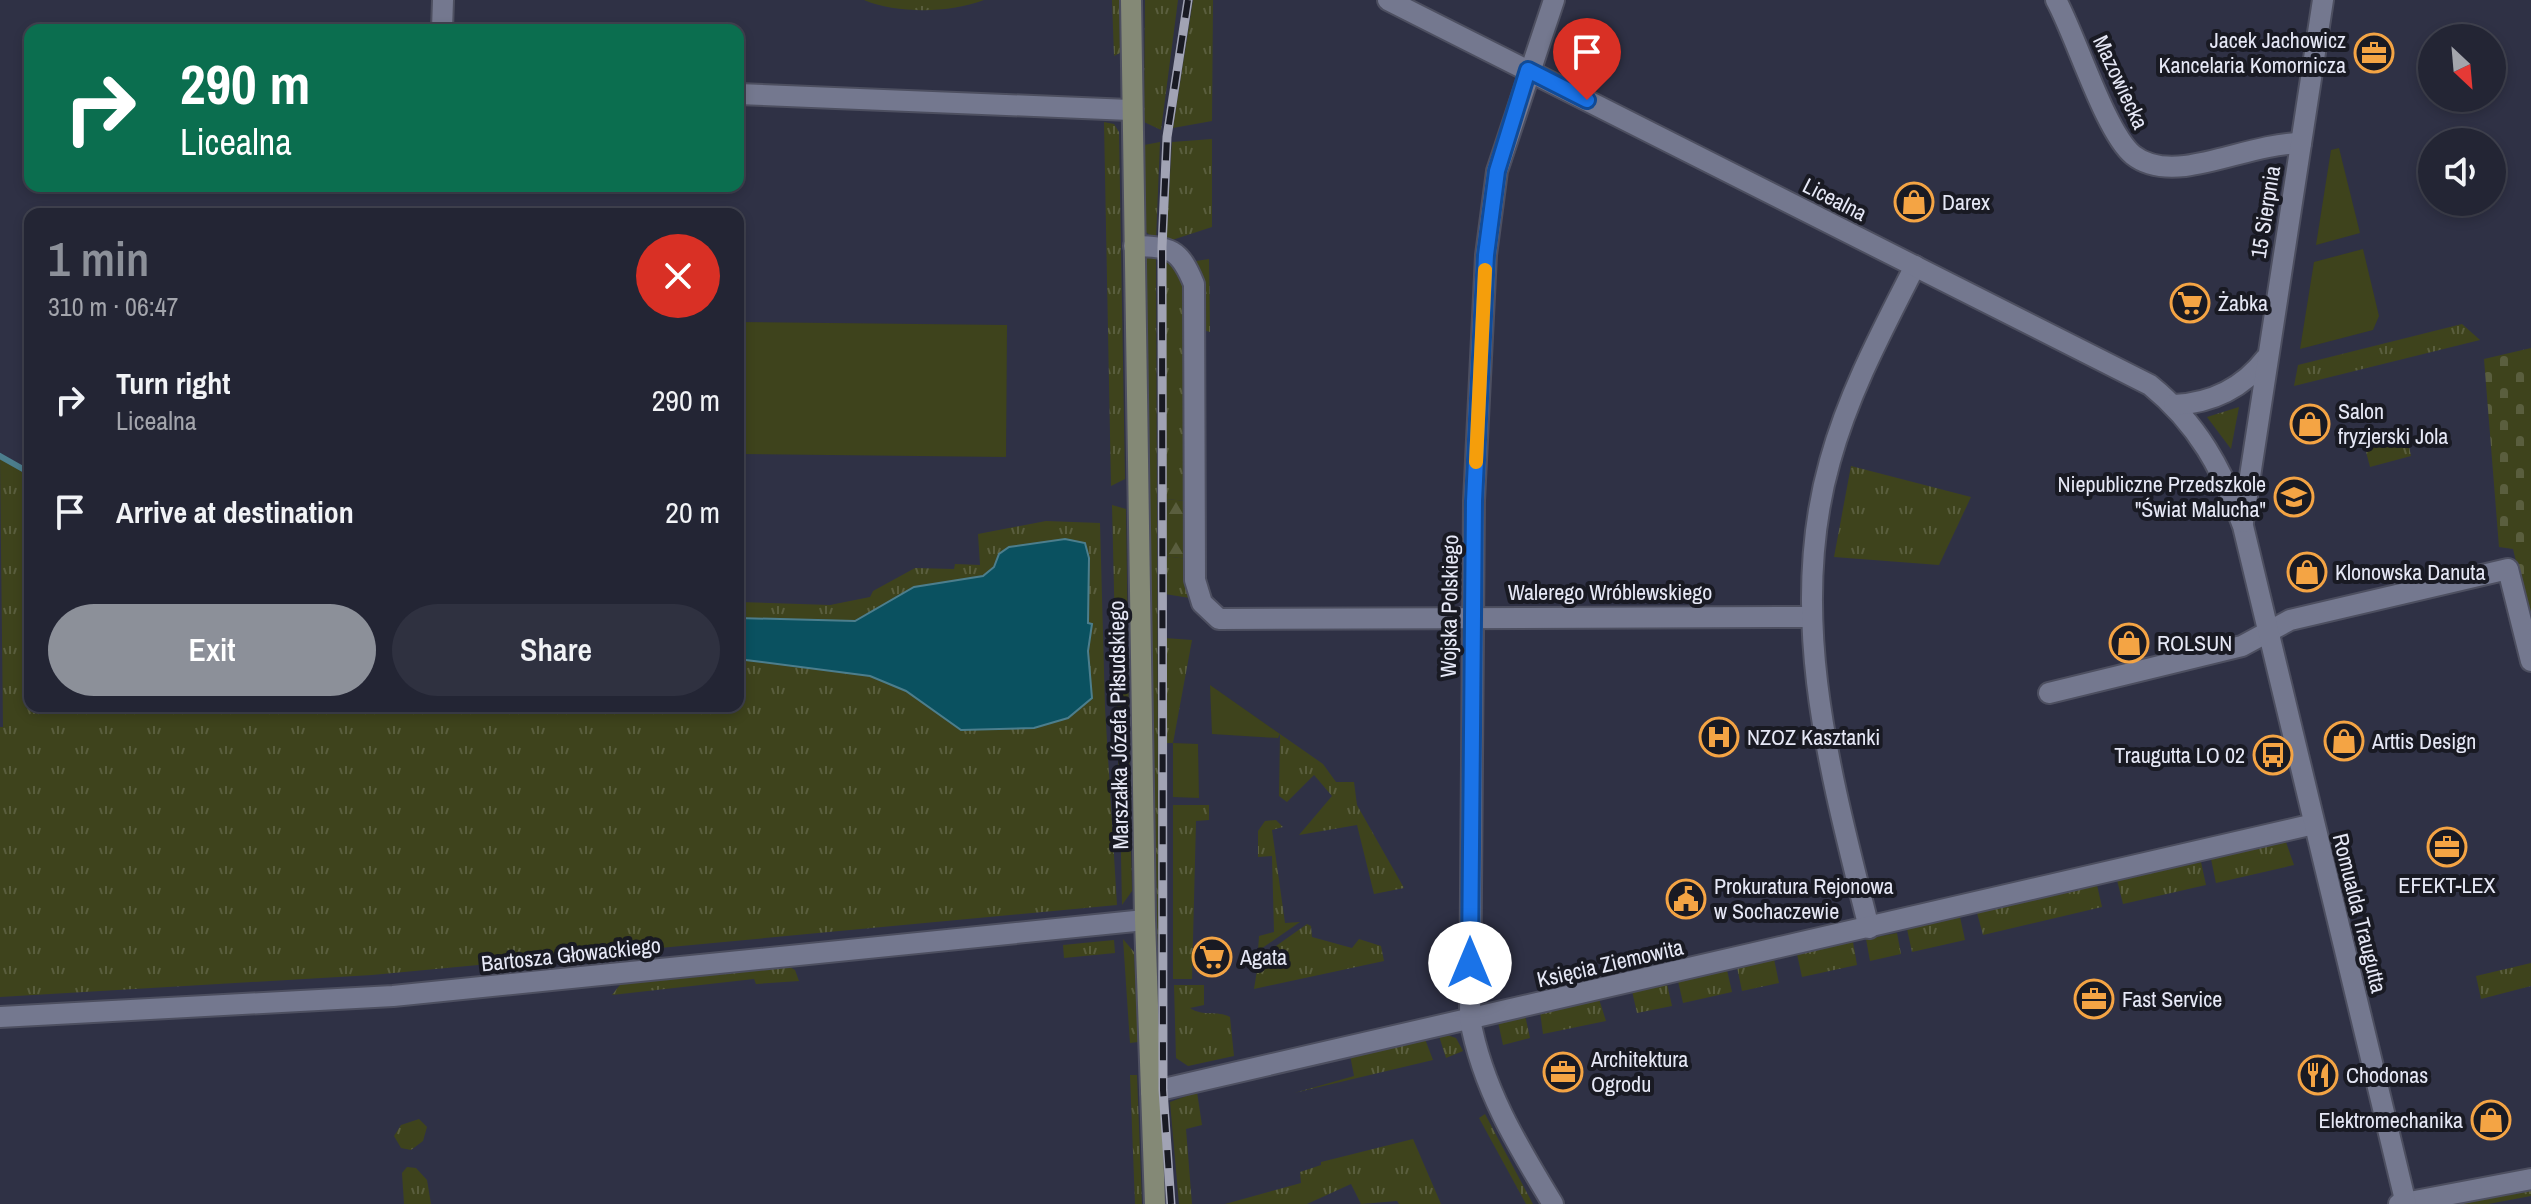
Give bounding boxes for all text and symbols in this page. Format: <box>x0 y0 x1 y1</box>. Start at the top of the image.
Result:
pin <box>1553 18 1621 100</box>
north arrow <box>2418 24 2506 112</box>
map controls <box>2418 24 2506 216</box>
place label: Jacek Jachowicz Kancelaria Komornicza <box>2158 25 2346 80</box>
icon: arrive <box>1565 30 1609 74</box>
street label: Mazowiecka <box>2086 30 2156 134</box>
office icon: Jacek Jachowicz Kancelaria Komornicza <box>2353 32 2395 74</box>
text: 290 m <box>180 46 310 121</box>
icon: right <box>48 56 152 160</box>
text: Licealna <box>180 118 292 166</box>
button: sound <box>2418 128 2506 216</box>
street label: 15 Sierpnia <box>2243 164 2287 260</box>
street label: Licealna <box>1798 170 1872 228</box>
shop icon: Darex <box>1893 181 1935 223</box>
place label: Darex <box>1942 187 1990 217</box>
text: 1 min <box>48 226 149 291</box>
button: close <box>636 234 720 318</box>
supermarket icon: Żabka <box>2169 282 2211 324</box>
place label: Żabka <box>2218 288 2268 318</box>
text: 310 m · 06:47 <box>48 289 178 324</box>
text: Turn right <box>116 363 230 403</box>
icon: right <box>48 378 92 422</box>
text: 290 m <box>652 380 720 420</box>
place label: Salon fryzjerski Jola <box>2338 396 2448 451</box>
text: Licealna <box>116 403 197 438</box>
shop icon: Salon fryzjerski Jola <box>2289 403 2331 445</box>
place label: Niepubliczne Przedszkole "Świat Malucha" <box>2057 469 2266 524</box>
school or university icon: Niepubliczne Przedszkole "Świat Malucha" <box>2273 476 2315 518</box>
icon: arrive <box>48 490 92 534</box>
text: Arrive at destination <box>116 492 354 532</box>
text: 20 m <box>665 492 720 532</box>
street label: Wojska Polskiego <box>1433 534 1465 678</box>
shop icon: Klonowska Danuta <box>2286 551 2328 593</box>
place label: Klonowska Danuta <box>2335 557 2485 587</box>
street label: Walerego Wróblewskiego <box>1508 577 1712 607</box>
street label: Marszałka Józefa Piłsudskiego <box>1101 600 1135 850</box>
button: Exit <box>48 604 376 696</box>
button: Share <box>392 604 720 696</box>
shop icon: ROLSUN <box>2108 622 2150 664</box>
place label: ROLSUN <box>2157 628 2232 658</box>
hospital icon: NZOZ Kasztanki <box>1698 716 1740 758</box>
shop icon: Arttis Design <box>2323 720 2365 762</box>
place label: NZOZ Kasztanki <box>1747 722 1880 752</box>
place label: Arttis Design <box>2371 726 2476 756</box>
bus stop icon: Traugutta LO 02 <box>2252 734 2294 776</box>
place label: Traugutta LO 02 <box>2114 740 2245 770</box>
office icon: EFEKT-LEX <box>2426 826 2468 868</box>
street label: Romualda Traugutta <box>2326 830 2394 996</box>
place label: EFEKT-LEX <box>2398 870 2496 900</box>
place label: Prokuratura Rejonowa w Sochaczewie <box>1714 871 1893 926</box>
public building icon: Prokuratura Rejonowa w Sochaczewie <box>1665 878 1707 920</box>
position arrow <box>1428 921 1512 1005</box>
street label: Bartosza Głowackiego <box>480 930 662 978</box>
street label: Księcia Ziemowita <box>1534 932 1686 994</box>
supermarket icon: Agata <box>1191 936 1233 978</box>
place label: Agata <box>1239 942 1287 972</box>
office icon: Fast Service <box>2073 978 2115 1020</box>
place label: Fast Service <box>2122 984 2222 1014</box>
place label: Architektura Ogrodu <box>1590 1044 1688 1099</box>
office icon: Architektura Ogrodu <box>1542 1051 1584 1093</box>
restaurant icon: Chodonas <box>2297 1054 2339 1096</box>
place label: Chodonas <box>2346 1060 2428 1090</box>
shop icon: Elektromechanika <box>2470 1099 2512 1141</box>
place label: Elektromechanika <box>2319 1105 2463 1135</box>

